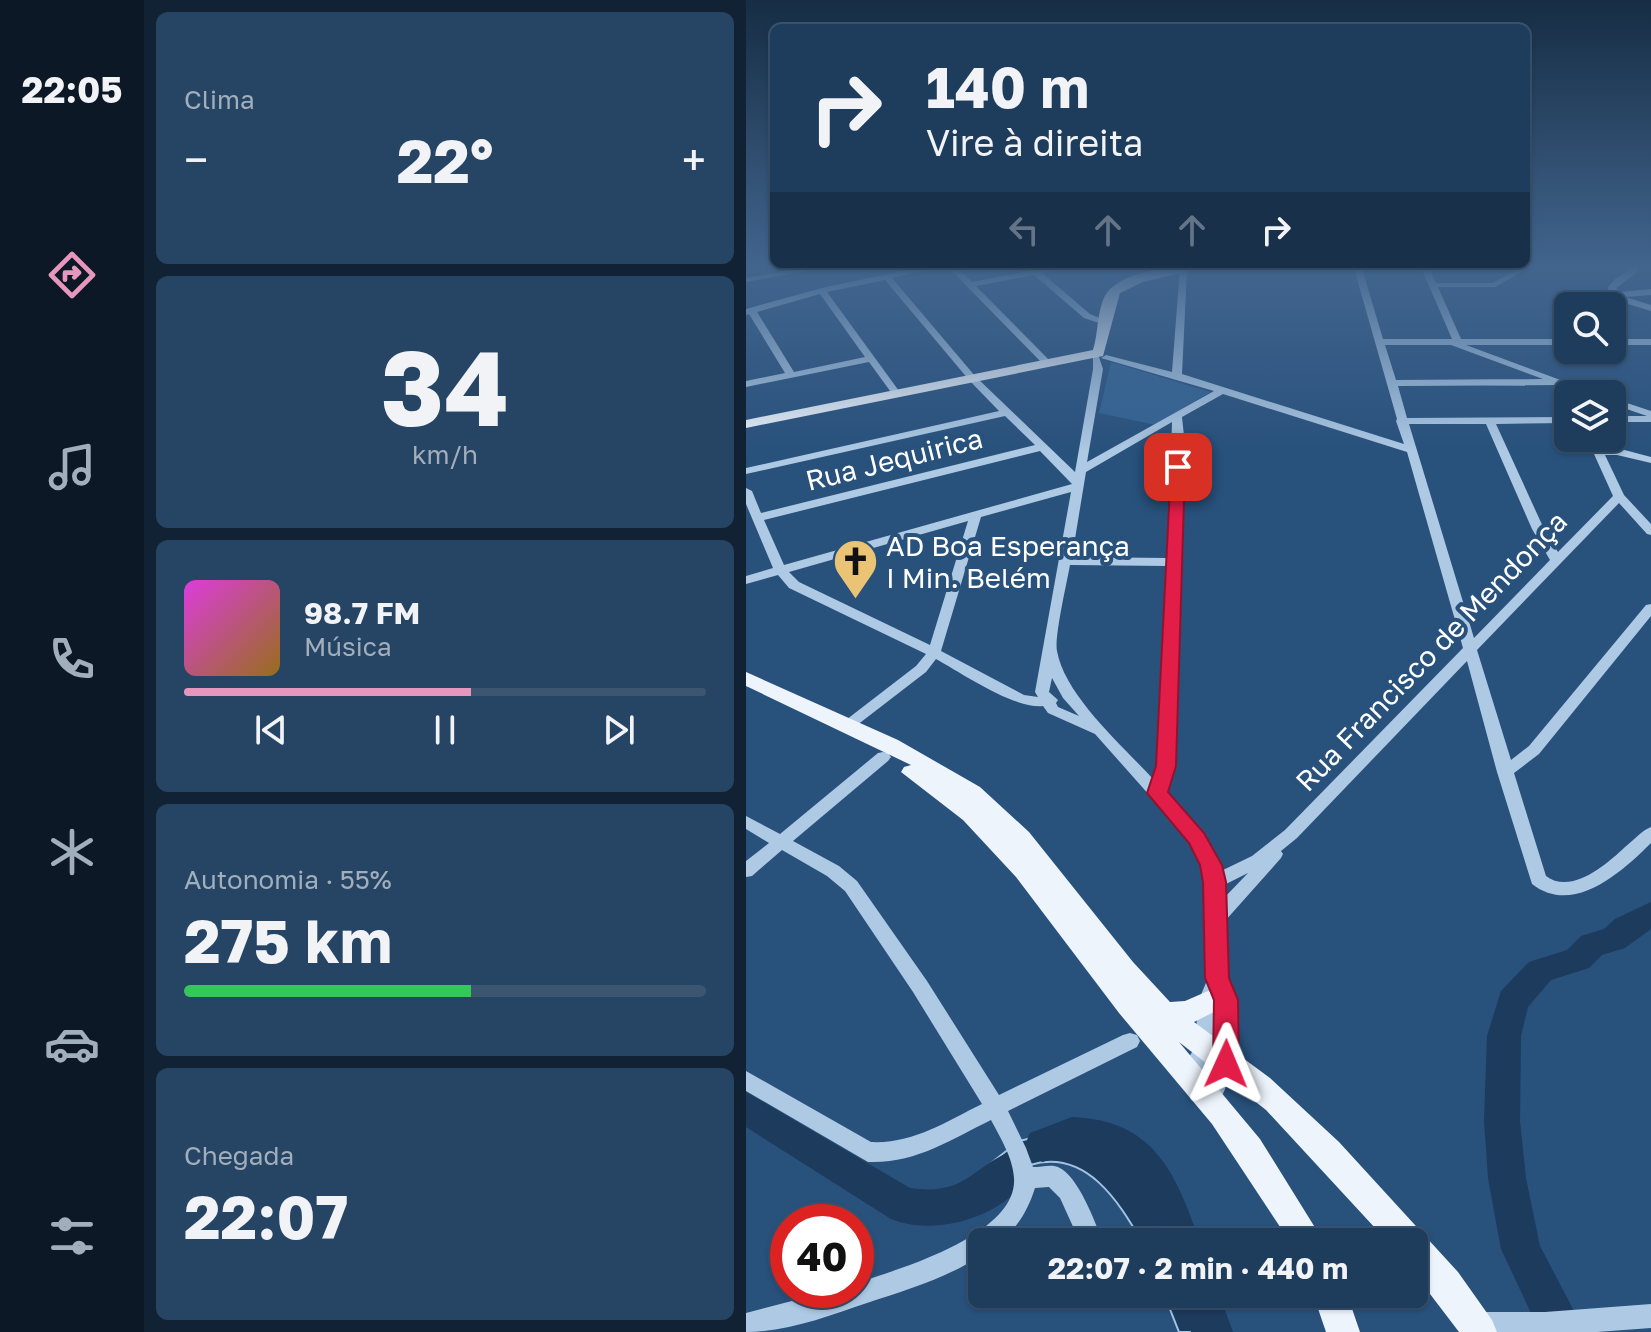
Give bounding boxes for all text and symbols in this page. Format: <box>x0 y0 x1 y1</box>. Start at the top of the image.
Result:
text: 140 m <box>926 53 1089 120</box>
icon: right <box>794 56 898 160</box>
text: 22:05 <box>22 68 122 111</box>
text: Clima <box>184 84 255 115</box>
text: Vire à direita <box>926 121 1143 164</box>
text: 22° <box>397 124 493 196</box>
text: − <box>184 133 208 186</box>
text: + <box>682 133 706 186</box>
icon: left <box>1002 208 1046 252</box>
icon: ahead <box>1086 208 1130 252</box>
icon: ahead <box>1170 208 1214 252</box>
icon: right <box>1254 208 1298 252</box>
icon: directions <box>44 247 100 303</box>
map controls <box>1554 292 1626 452</box>
button: search <box>1554 292 1626 364</box>
text: 34 <box>381 324 509 449</box>
button: layers <box>1554 380 1626 452</box>
street label: Rua Jequirica <box>802 421 986 497</box>
pin <box>1144 433 1212 501</box>
icon: music <box>44 439 100 495</box>
text: km/h <box>412 439 478 470</box>
icon: arrive <box>1156 445 1200 489</box>
street label: Rua Francisco de Mendonça <box>1289 504 1573 798</box>
place label: AD Boa Esperança I Min. Belém <box>886 529 1130 594</box>
church icon: AD Boa Esperança I Min. Belém <box>831 537 879 600</box>
text: 98.7 FM <box>304 595 420 631</box>
icon: phone <box>44 631 100 687</box>
text: Música <box>304 631 392 662</box>
icon: previous <box>249 708 293 752</box>
icon: pause <box>423 708 467 752</box>
icon: next <box>597 708 641 752</box>
icon: climate <box>44 824 100 880</box>
text: Autonomia · 55% <box>184 864 392 895</box>
text: 275 km <box>184 904 392 976</box>
icon: car <box>44 1016 100 1072</box>
position arrow <box>1184 1022 1268 1106</box>
text: Chegada <box>184 1140 294 1171</box>
text: 22:07 <box>184 1180 348 1252</box>
speed limit sign: 40 <box>770 1204 874 1308</box>
icon: filters <box>44 1208 100 1264</box>
text: 22:07 · 2 min · 440 m <box>1048 1250 1348 1286</box>

